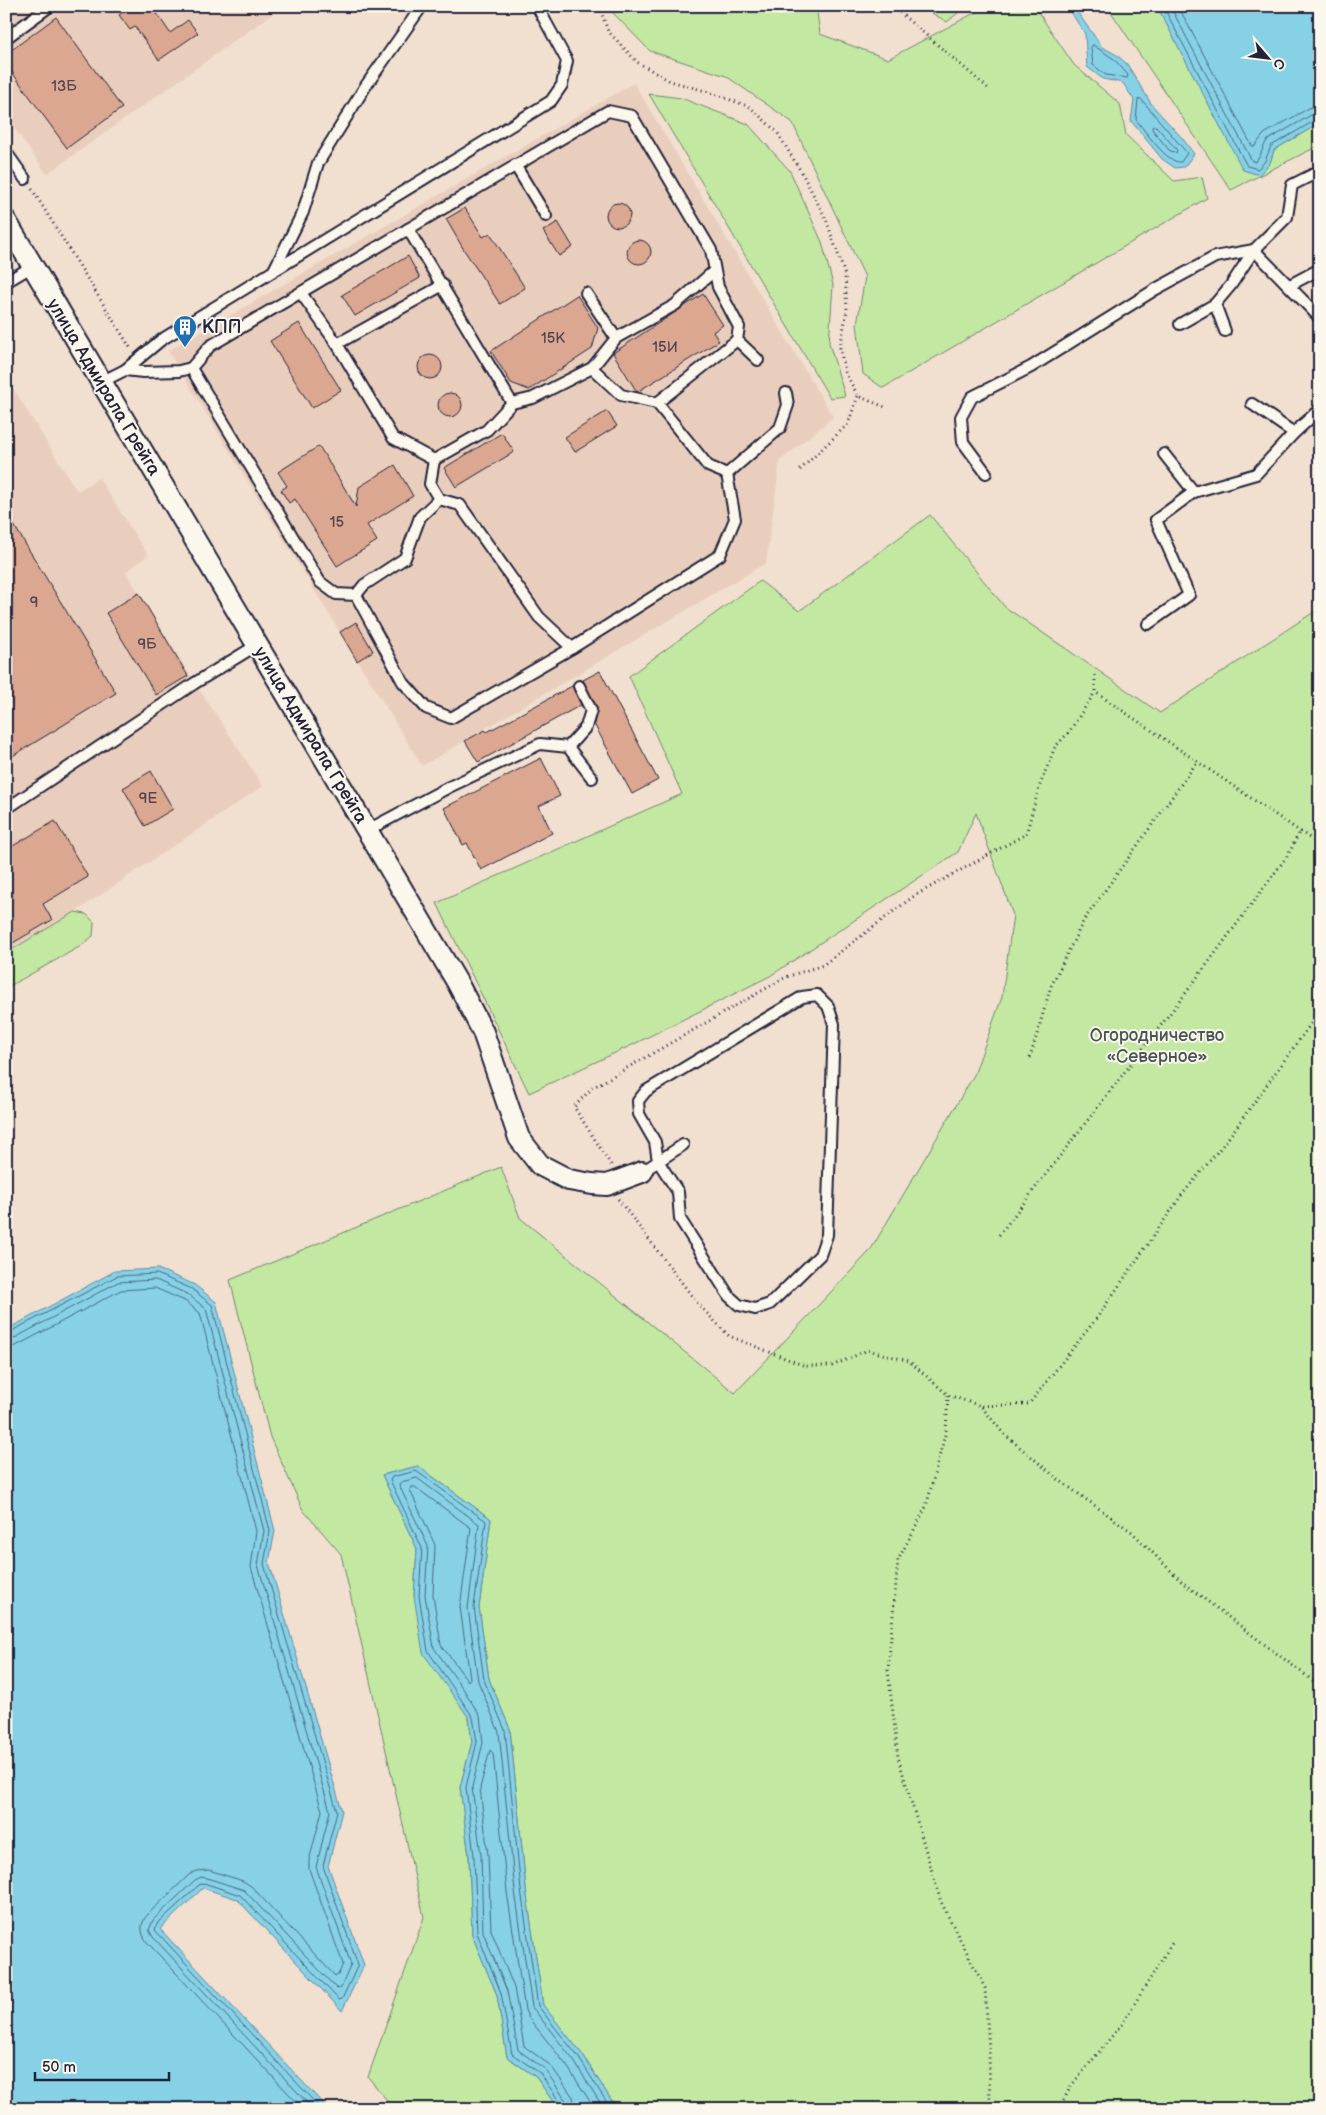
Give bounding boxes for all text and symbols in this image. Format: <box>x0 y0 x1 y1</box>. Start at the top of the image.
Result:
north arrow <box>1244 32 1294 82</box>
text: С <box>1269 56 1289 72</box>
house number: 13Б <box>51 77 77 96</box>
street label: улица Адмирала Грейга <box>42 295 165 480</box>
building icon: КПП <box>172 314 198 348</box>
place label: КПП <box>202 317 241 338</box>
house number: 15К <box>541 329 565 348</box>
house number: 15И <box>652 338 678 357</box>
house number: 15 <box>330 513 344 532</box>
house number: 9 <box>30 593 38 612</box>
house number: 9Б <box>137 635 157 654</box>
street label: улица Адмирала Грейга <box>249 643 372 828</box>
house number: 9Е <box>139 789 157 808</box>
park label: Огородничество «Северное» <box>1090 1025 1224 1067</box>
scale bar <box>35 2050 169 2082</box>
text: 50 m <box>42 2058 76 2077</box>

